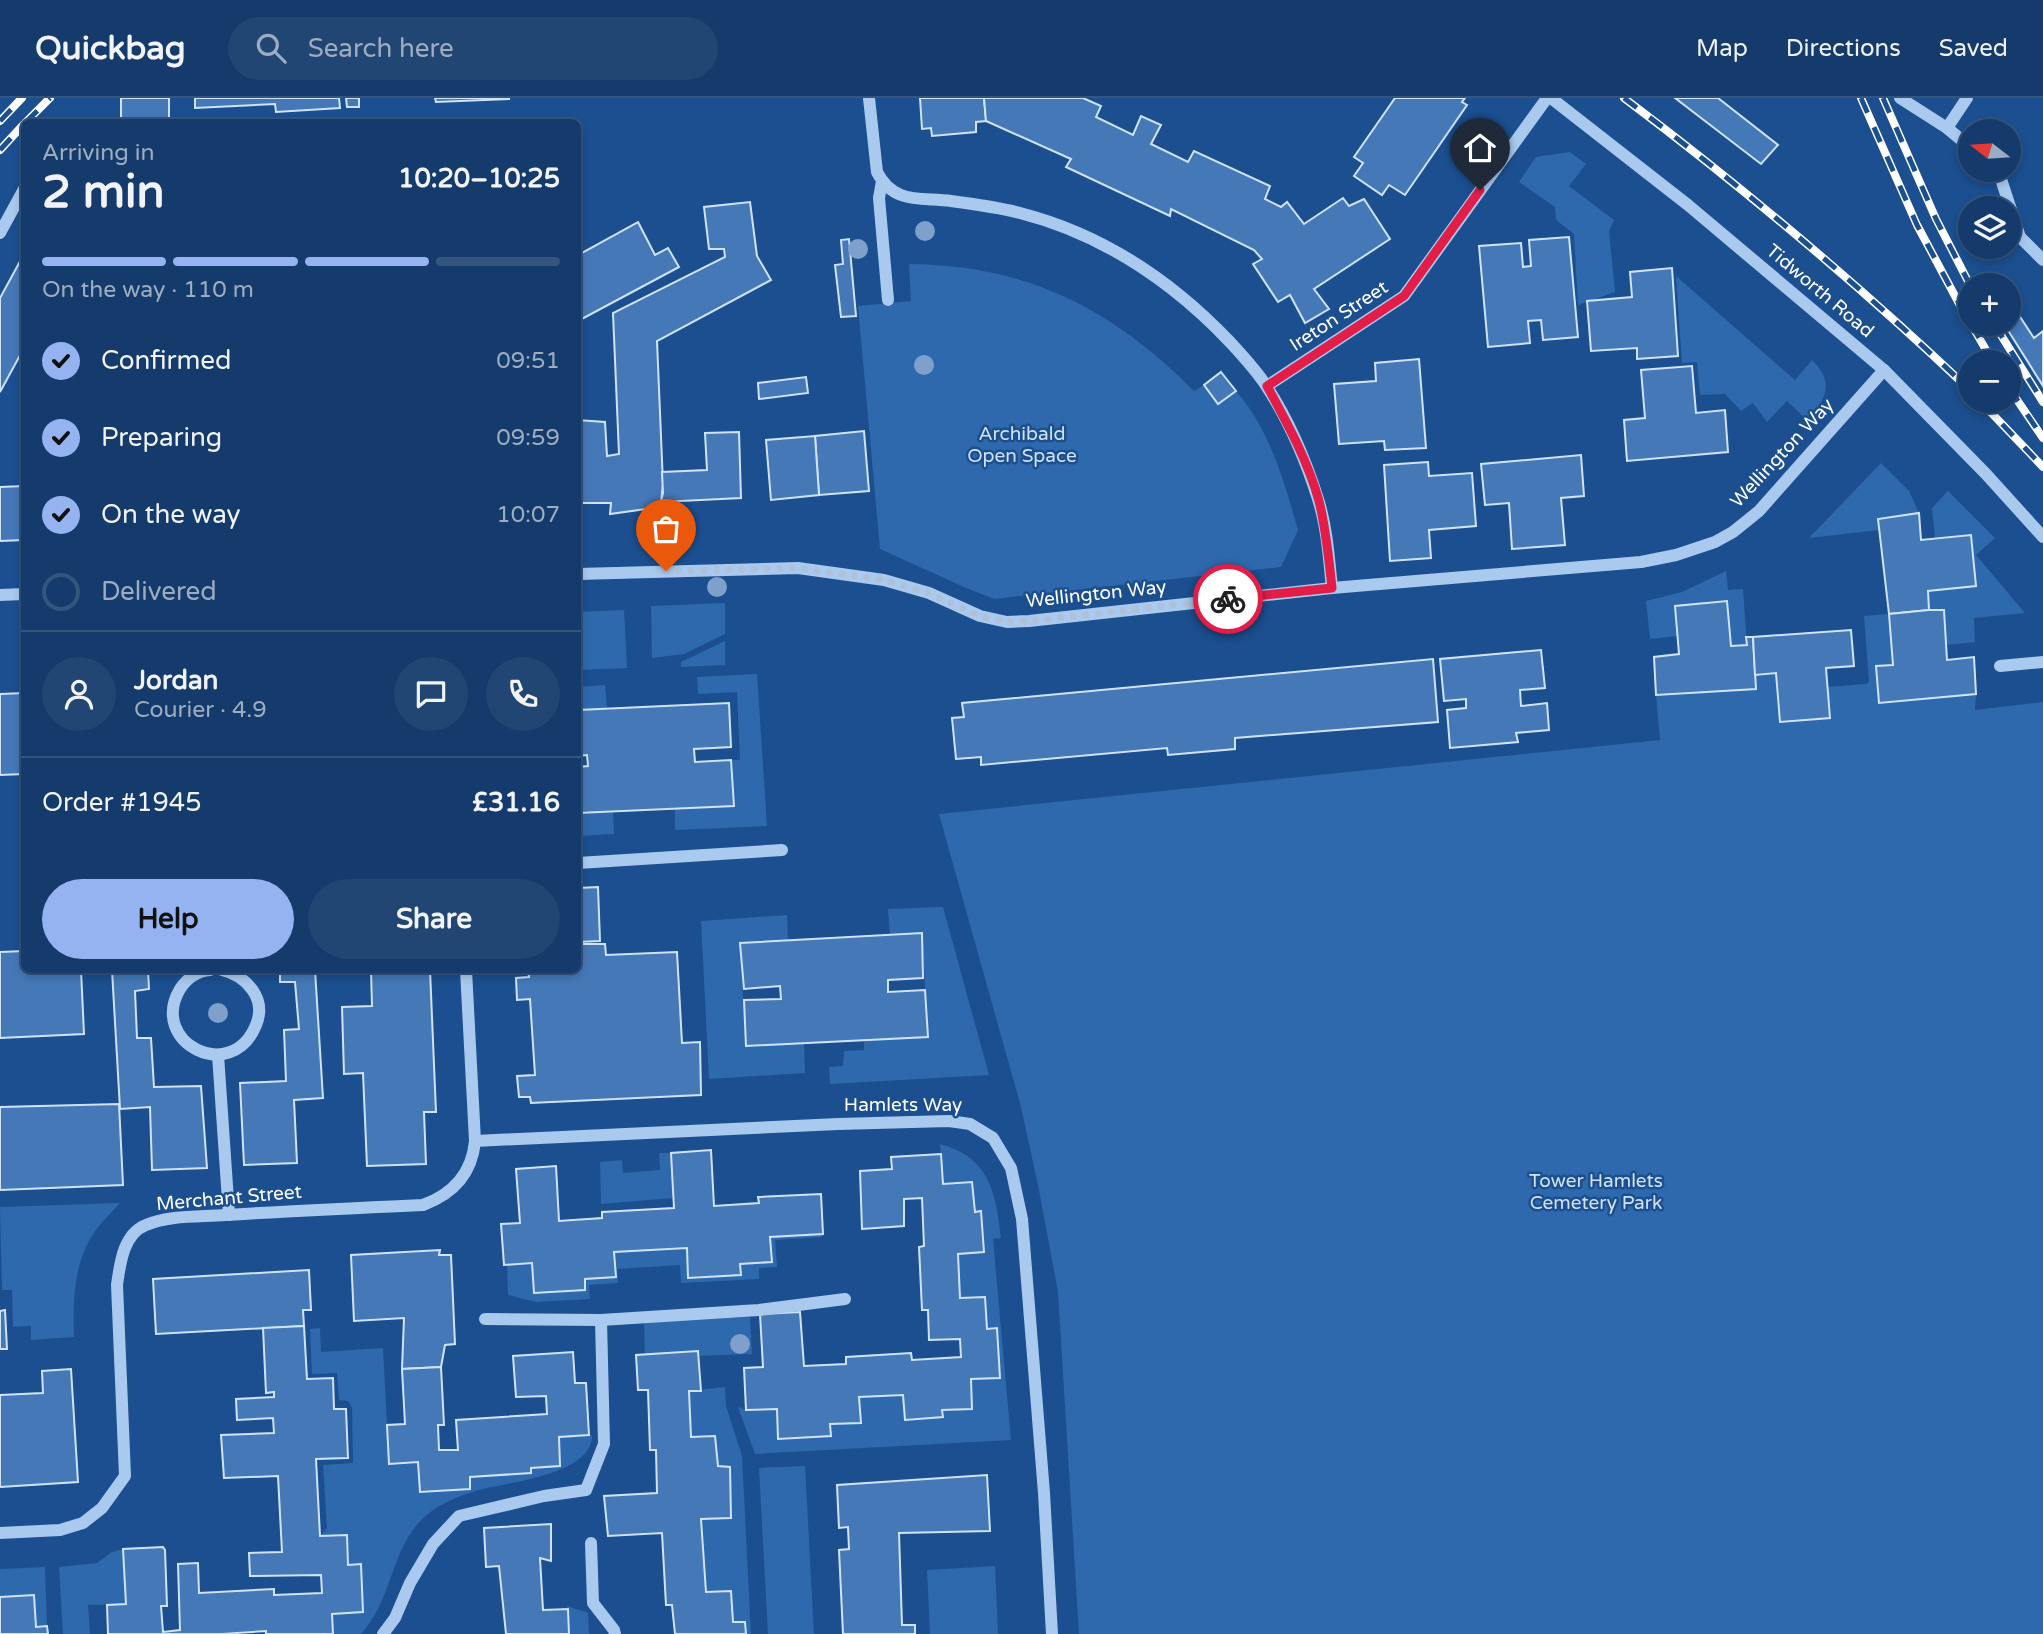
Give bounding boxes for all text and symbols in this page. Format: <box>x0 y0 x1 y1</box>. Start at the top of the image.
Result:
search box <box>228 17 718 80</box>
text: Quickbag <box>35 29 186 68</box>
icon: search <box>252 29 290 67</box>
text: Search here <box>308 33 454 64</box>
text: Map <box>1696 34 1748 63</box>
text: Directions <box>1786 34 1901 63</box>
text: Saved <box>1939 34 2008 63</box>
pin <box>1450 118 1510 190</box>
north arrow <box>1958 119 2021 182</box>
map controls <box>1958 119 2021 413</box>
icon: home <box>1461 129 1499 167</box>
text: Arriving in <box>42 139 155 167</box>
text: 10:20–10:25 <box>398 163 560 194</box>
text: 2 min <box>42 165 165 220</box>
button: layers <box>1958 196 2021 259</box>
street label: Tidworth Road <box>1762 240 1878 342</box>
button: + <box>1958 273 2021 336</box>
text: On the way · 110 m <box>42 276 254 304</box>
street label: Ireton Street <box>1286 276 1392 356</box>
icon: check <box>42 342 80 380</box>
text: Confirmed <box>101 345 231 376</box>
text: 09:51 <box>496 347 560 375</box>
button: − <box>1958 350 2021 413</box>
street label: Wellington Way <box>1726 394 1838 512</box>
icon: check <box>42 419 80 457</box>
text: Preparing <box>101 422 222 453</box>
park label: Archibald Open Space <box>967 423 1077 467</box>
text: 09:59 <box>496 424 560 452</box>
icon: check <box>42 496 80 534</box>
text: On the way <box>101 499 241 530</box>
pin <box>636 499 696 571</box>
text: 10:07 <box>496 501 560 529</box>
icon: bag <box>647 510 685 548</box>
courier <box>1193 564 1263 634</box>
text: Delivered <box>101 576 217 607</box>
street label: Wellington Way <box>1025 576 1167 612</box>
icon: bike <box>1209 580 1247 618</box>
button: person <box>42 657 116 731</box>
button: chat <box>394 657 468 731</box>
button: phone <box>486 657 560 731</box>
text: Jordan <box>134 665 218 696</box>
text: Courier · 4.9 <box>134 696 267 724</box>
text: Order #1945 <box>42 787 202 818</box>
text: £31.16 <box>472 787 560 818</box>
button: Help <box>42 879 294 959</box>
button: Share <box>308 879 560 959</box>
street label: Hamlets Way <box>844 1094 962 1116</box>
park label: Tower Hamlets Cemetery Park <box>1529 1170 1663 1214</box>
street label: Merchant Street <box>155 1181 303 1215</box>

